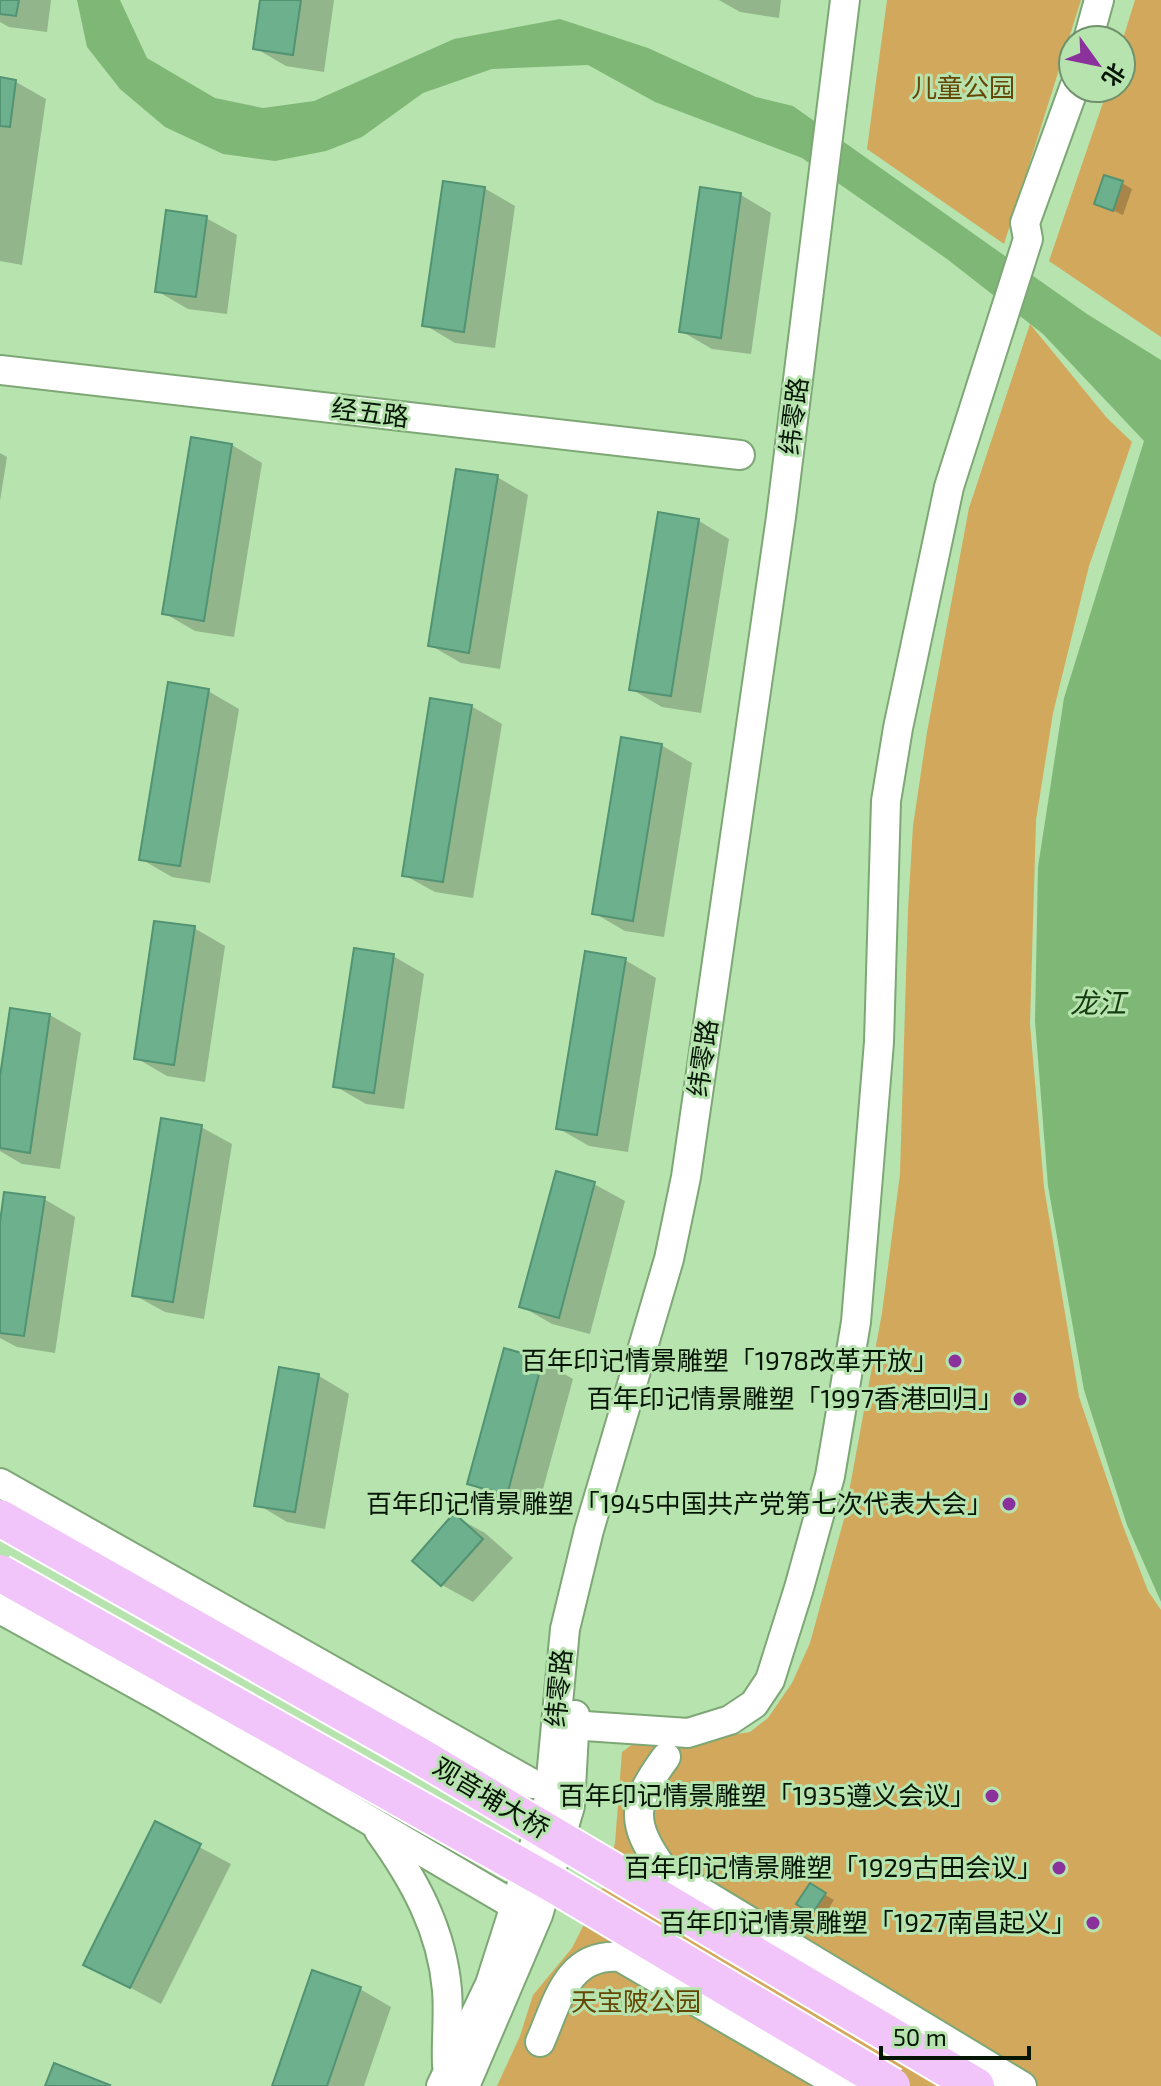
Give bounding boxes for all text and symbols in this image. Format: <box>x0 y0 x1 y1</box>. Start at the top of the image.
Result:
north arrow <box>1057 24 1137 104</box>
text: 北 <box>1098 59 1132 92</box>
park label: 儿童公园 <box>911 71 1015 102</box>
street label: 纬零路 <box>772 375 813 456</box>
street label: 经五路 <box>330 391 411 432</box>
water label: 龙江 <box>1070 985 1129 1019</box>
street label: 纬零路 <box>681 1017 722 1099</box>
place label: 百年印记情景雕塑「1978改革开放」 <box>521 1344 939 1375</box>
marker: 百年印记情景雕塑「1978改革开放」 <box>946 1352 964 1370</box>
place label: 百年印记情景雕塑「1997香港回归」 <box>587 1382 1004 1413</box>
marker: 百年印记情景雕塑「1997香港回归」 <box>1011 1390 1029 1408</box>
place label: 百年印记情景雕塑「1945中国共产党第七次代表大会」 <box>366 1487 993 1518</box>
marker: 百年印记情景雕塑「1945中国共产党第七次代表大会」 <box>1000 1495 1018 1513</box>
street label: 纬零路 <box>539 1648 576 1728</box>
street label: 观音埔大桥 <box>428 1750 555 1843</box>
place label: 百年印记情景雕塑「1935遵义会议」 <box>558 1779 976 1810</box>
marker: 百年印记情景雕塑「1935遵义会议」 <box>983 1787 1001 1805</box>
place label: 百年印记情景雕塑「1929古田会议」 <box>624 1851 1043 1882</box>
marker: 百年印记情景雕塑「1929古田会议」 <box>1050 1859 1068 1877</box>
place label: 百年印记情景雕塑「1927南昌起义」 <box>660 1906 1077 1937</box>
marker: 百年印记情景雕塑「1927南昌起义」 <box>1084 1914 1102 1932</box>
park label: 天宝陂公园 <box>571 1985 701 2016</box>
scale bar <box>881 2010 1029 2060</box>
text: 50 m <box>893 2022 947 2051</box>

